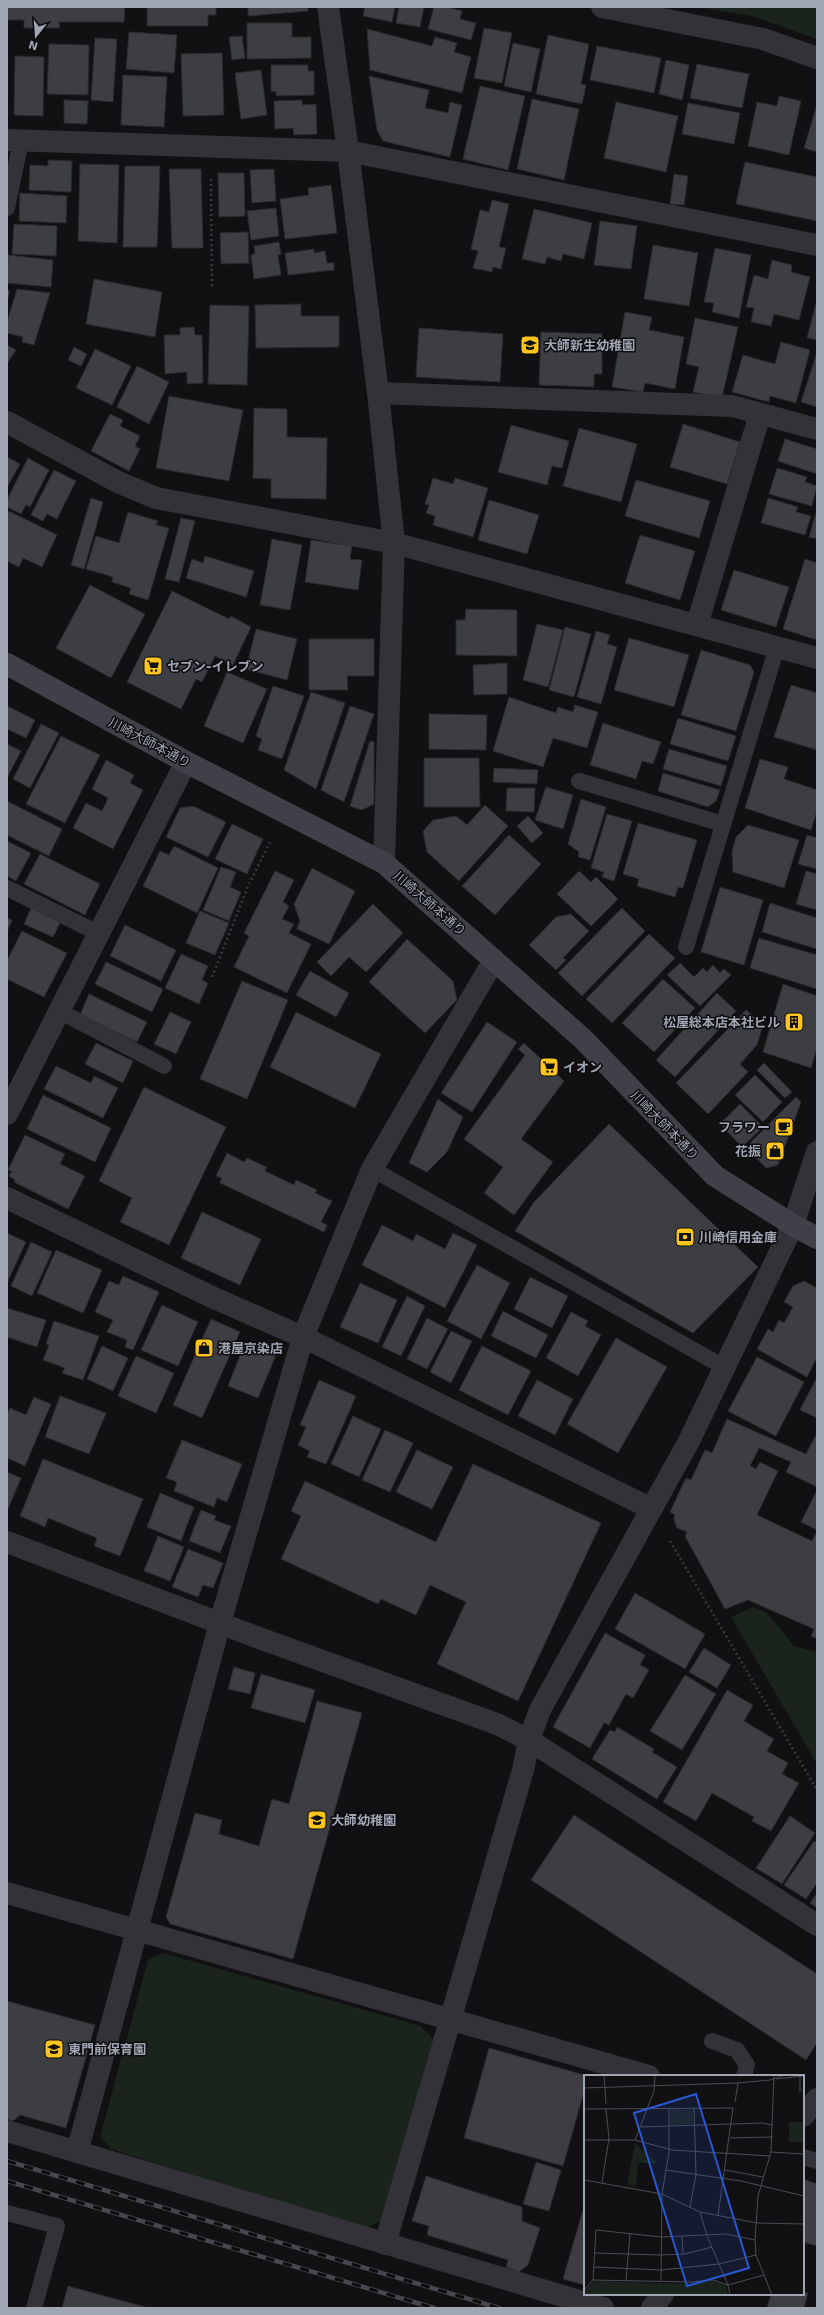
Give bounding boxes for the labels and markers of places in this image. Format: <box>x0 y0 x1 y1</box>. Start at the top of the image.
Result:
school or university icon: 大師新生幼稚園 <box>519 334 541 356</box>
place label: 大師新生幼稚園 <box>544 338 635 353</box>
supermarket icon: セブン-イレブン <box>142 655 164 677</box>
place label: セブン-イレブン <box>167 659 263 674</box>
building icon: 松屋総本店本社ビル <box>783 1011 805 1033</box>
place label: 松屋総本店本社ビル <box>663 1015 780 1030</box>
supermarket icon: イオン <box>538 1056 560 1078</box>
place label: イオン <box>563 1060 602 1075</box>
cafe icon: フラワー <box>773 1116 795 1138</box>
place label: フラワー <box>718 1120 770 1135</box>
shop icon: 花振 <box>764 1140 786 1162</box>
place label: 花振 <box>735 1144 761 1159</box>
bank icon: 川崎信用金庫 <box>674 1226 696 1248</box>
place label: 川崎信用金庫 <box>699 1230 777 1245</box>
shop icon: 港屋京染店 <box>193 1337 215 1359</box>
place label: 港屋京染店 <box>218 1341 283 1356</box>
school or university icon: 大師幼稚園 <box>306 1809 328 1831</box>
place label: 大師幼稚園 <box>331 1813 396 1828</box>
school or university icon: 東門前保育園 <box>43 2038 65 2060</box>
place label: 東門前保育園 <box>68 2042 146 2057</box>

